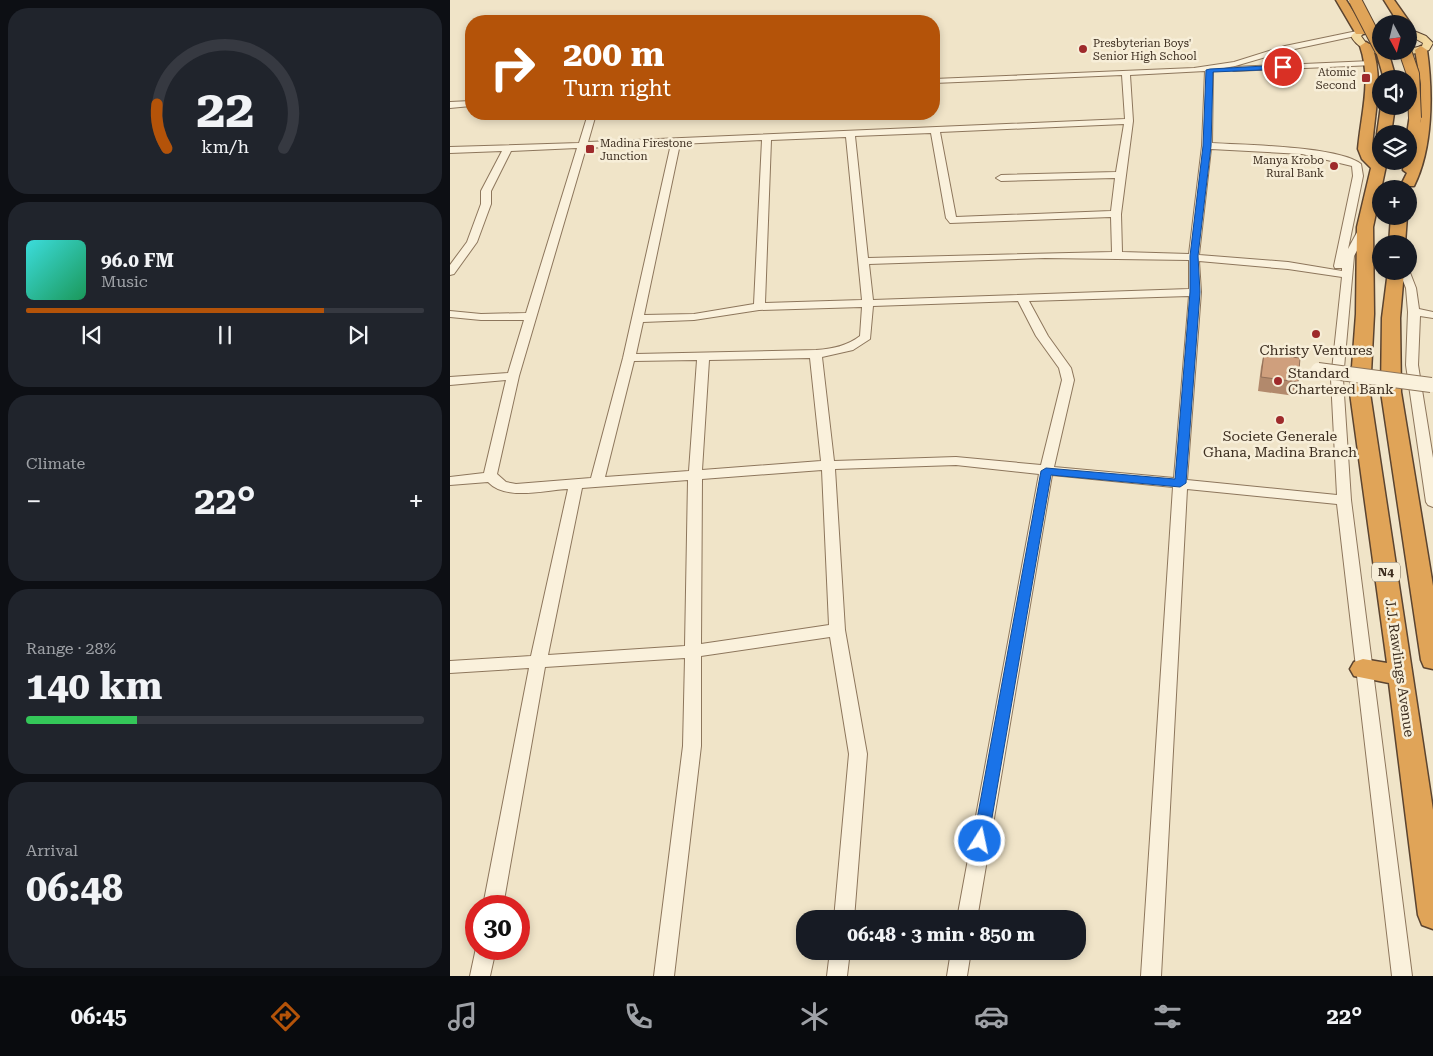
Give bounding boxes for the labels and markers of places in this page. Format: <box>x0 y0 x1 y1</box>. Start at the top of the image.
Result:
place label: Presbyterian Boys' Senior High School <box>1093 37 1197 63</box>
marker: Presbyterian Boys' Senior High School <box>1077 43 1089 55</box>
pin <box>1262 46 1304 88</box>
place label: Atomic Second <box>1316 66 1356 92</box>
marker: Atomic Second <box>1360 72 1372 84</box>
place label: Madina Firestone Junction <box>600 137 692 163</box>
marker: Madina Firestone Junction <box>584 143 596 155</box>
place label: Manya Krobo Rural Bank <box>1253 154 1324 180</box>
marker: Manya Krobo Rural Bank <box>1328 160 1340 172</box>
marker: Christy Ventures <box>1310 328 1322 340</box>
place label: Christy Ventures <box>1260 342 1373 358</box>
place label: Standard Chartered Bank <box>1288 365 1394 397</box>
marker: Standard Chartered Bank <box>1272 375 1284 387</box>
marker: Societe Generale Ghana, Madina Branch <box>1274 414 1286 426</box>
place label: Societe Generale Ghana, Madina Branch <box>1203 428 1357 460</box>

